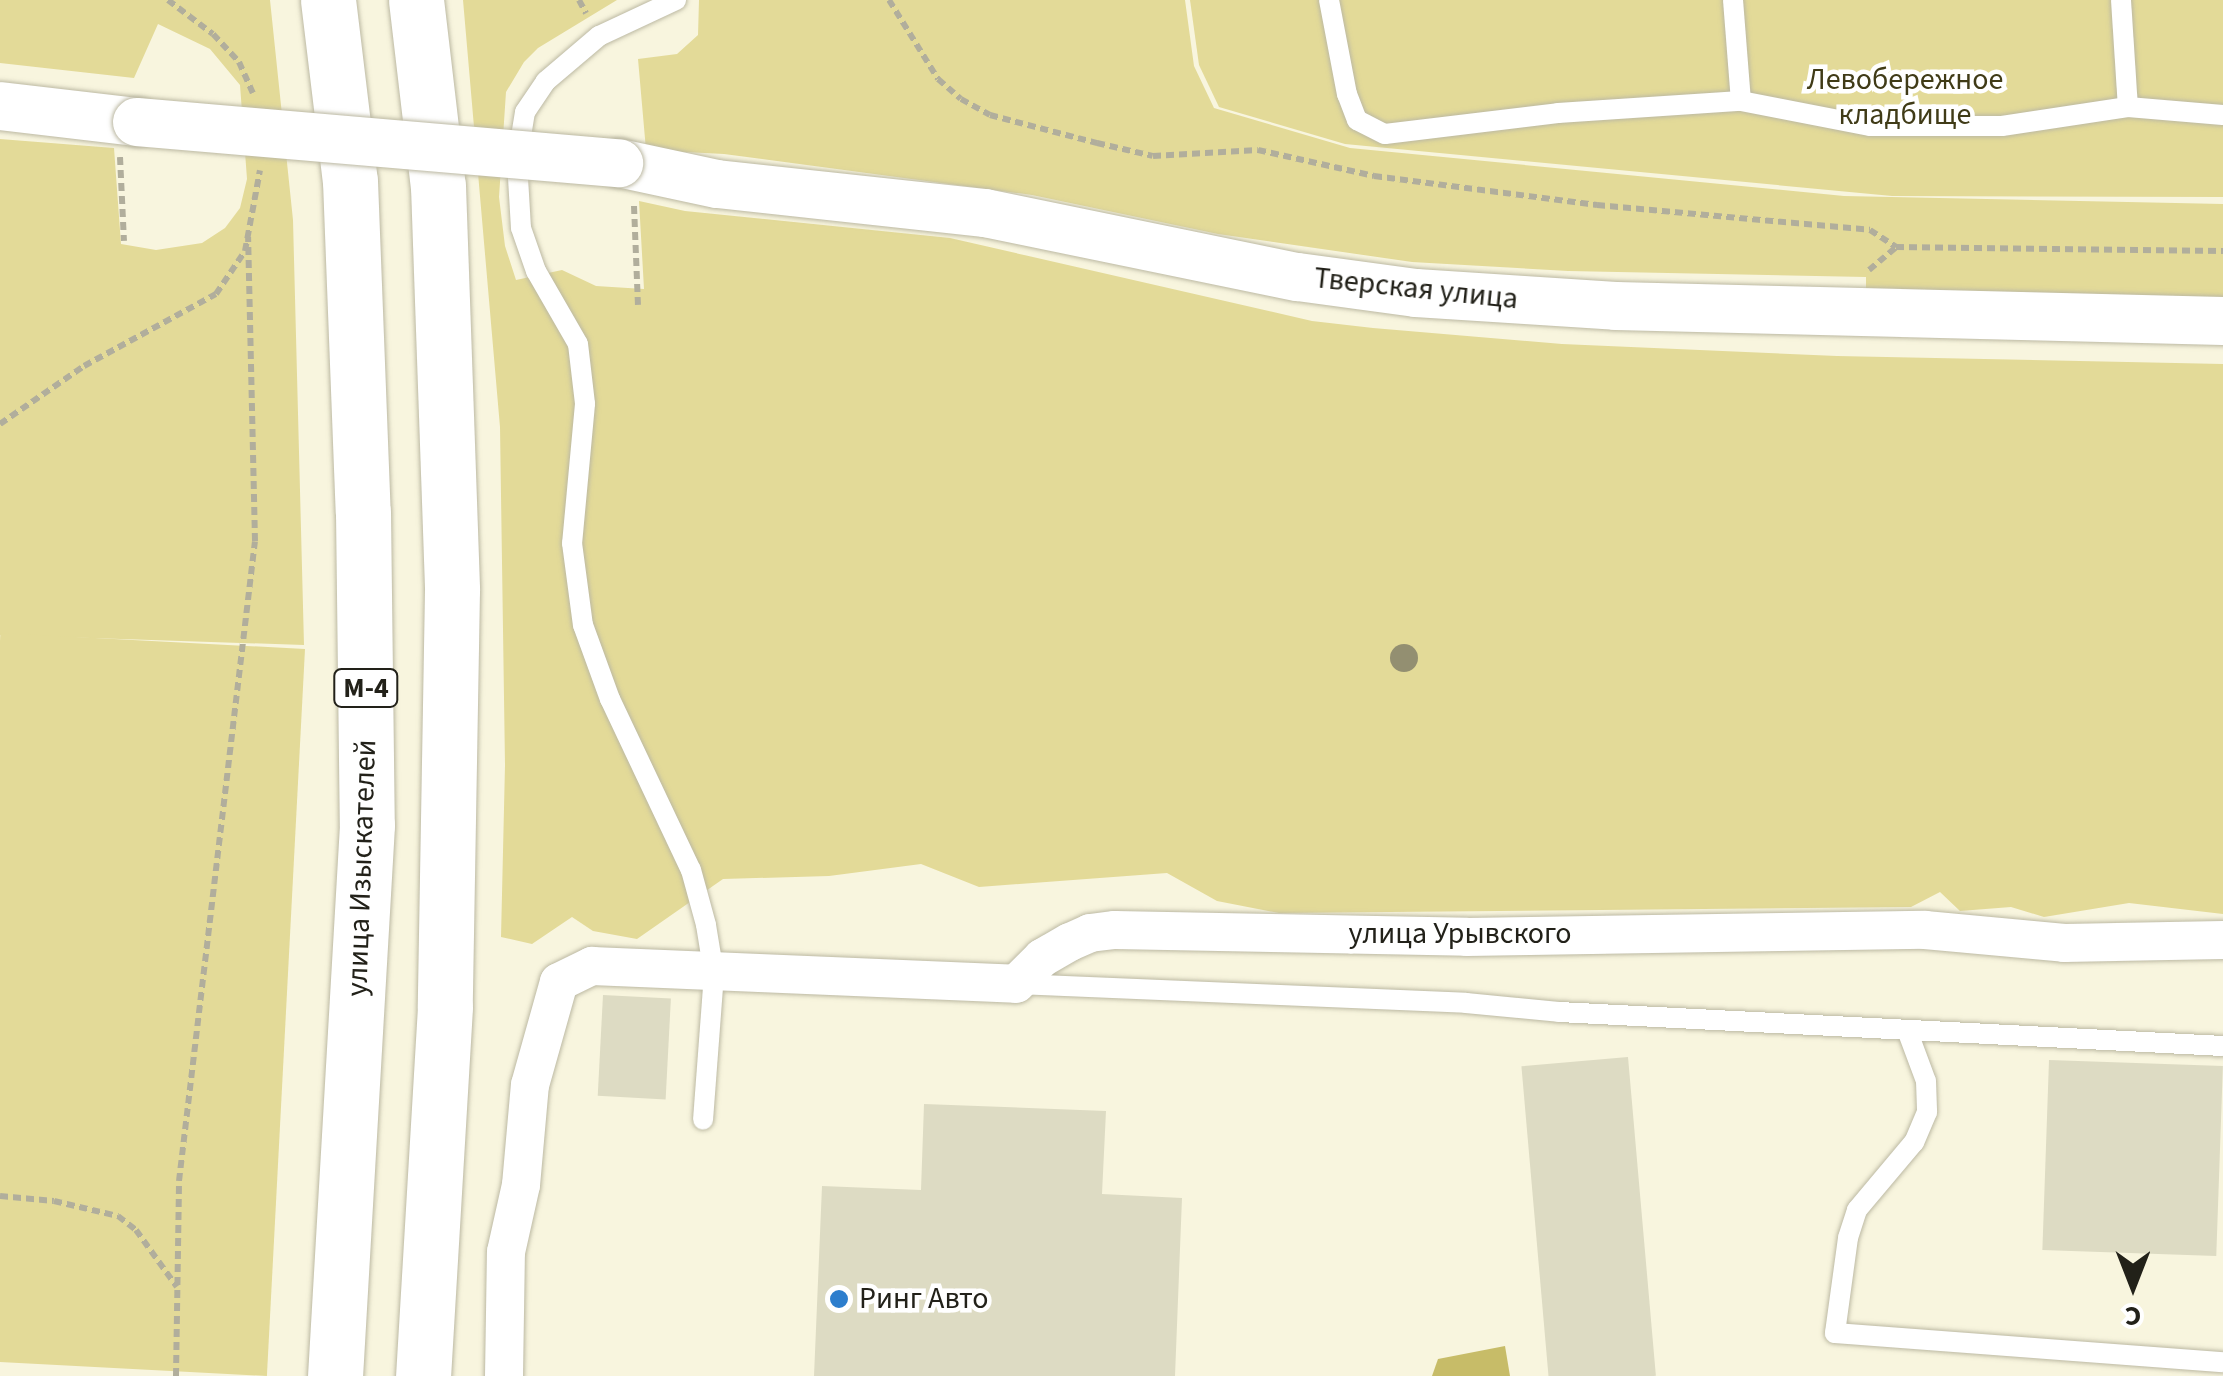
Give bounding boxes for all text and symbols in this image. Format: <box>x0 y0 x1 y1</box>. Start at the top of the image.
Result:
park label: Левобережное кладбище <box>1807 62 2003 132</box>
street label: Тверская улица <box>1312 260 1520 318</box>
road number: М-4 <box>331 665 401 711</box>
street label: улица Изыскателей <box>340 739 384 997</box>
street label: улица Урывского <box>1349 916 1571 952</box>
north arrow <box>2083 1236 2183 1336</box>
place label: Ринг Авто <box>859 1281 989 1317</box>
marker: Ринг Авто <box>828 1288 850 1310</box>
text: С <box>2125 1296 2141 1336</box>

